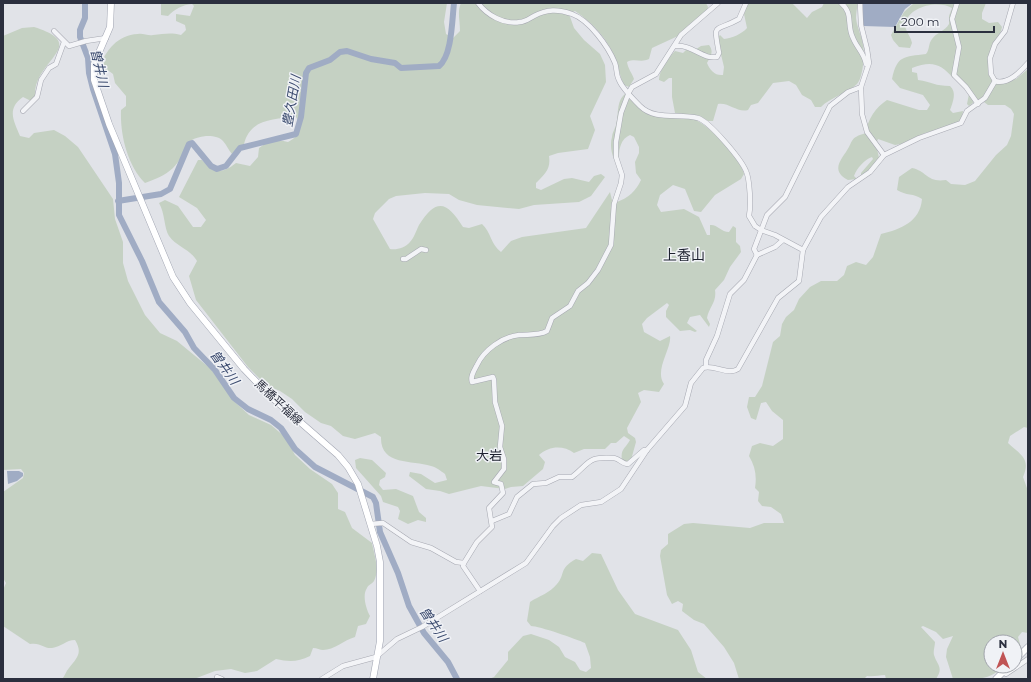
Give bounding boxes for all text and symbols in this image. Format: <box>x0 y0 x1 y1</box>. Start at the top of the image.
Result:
scale bar <box>895 8 994 34</box>
text: 200 m <box>901 14 940 29</box>
water label: 曽井川 <box>88 47 113 91</box>
water label: 豊久田川 <box>279 72 304 128</box>
district label: 上香山 <box>663 246 705 264</box>
water label: 曽井川 <box>207 347 244 389</box>
street label: 馬橋平福線 <box>252 376 306 428</box>
district label: 大岩 <box>476 447 502 463</box>
water label: 曽井川 <box>416 603 453 646</box>
north arrow <box>983 634 1023 674</box>
text: N <box>999 637 1007 651</box>

